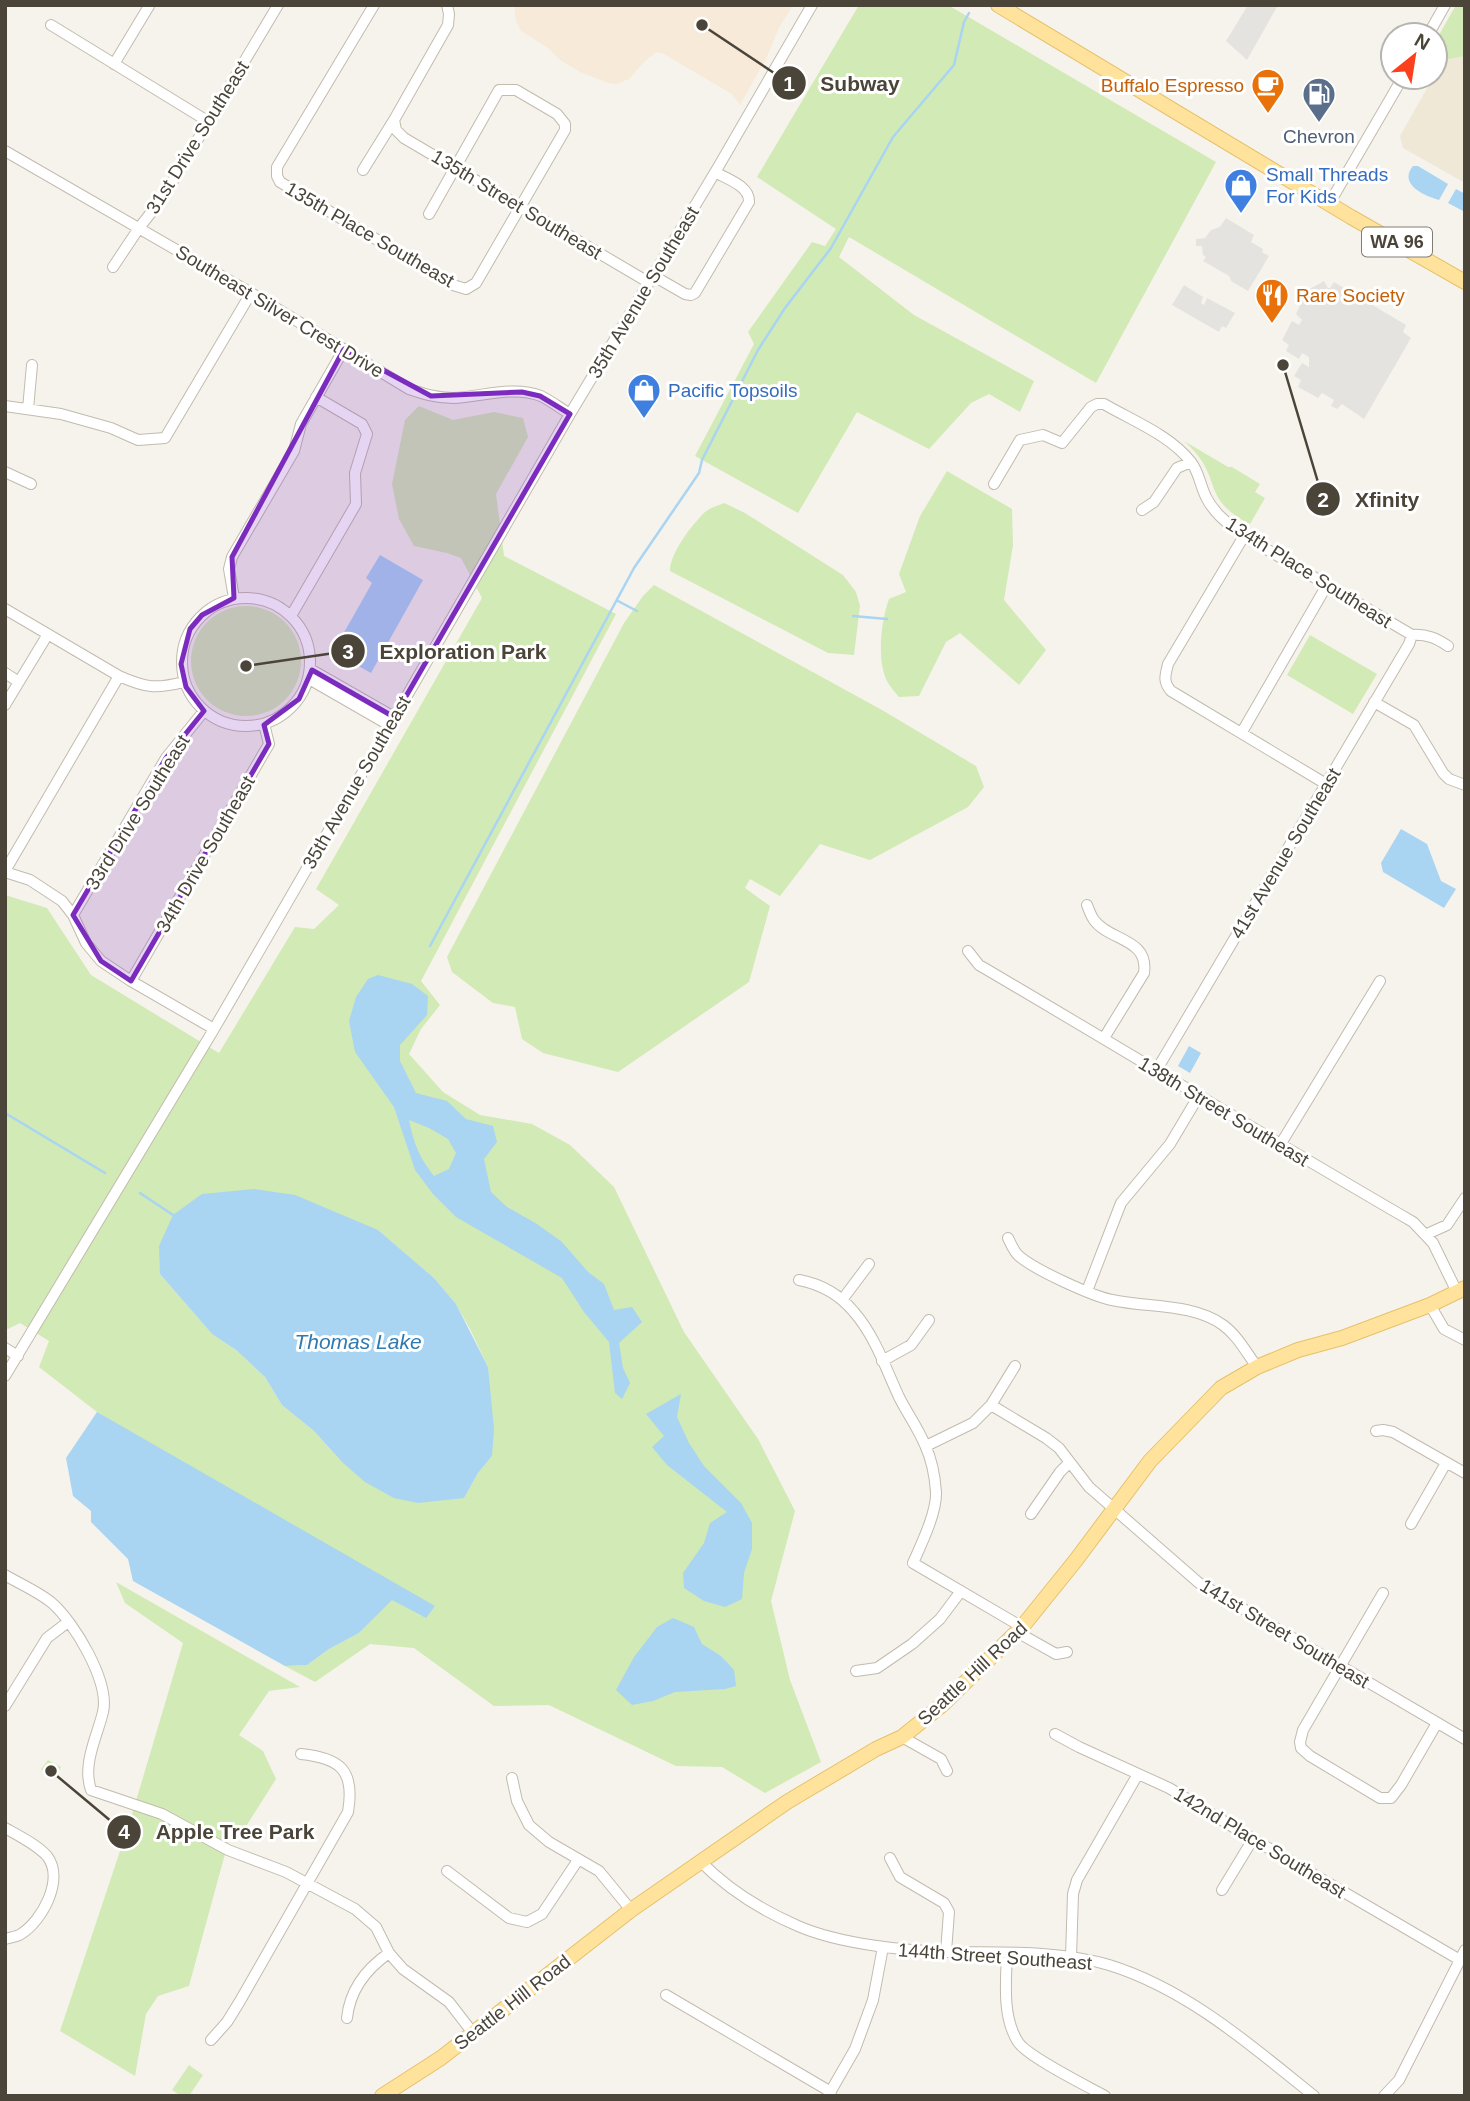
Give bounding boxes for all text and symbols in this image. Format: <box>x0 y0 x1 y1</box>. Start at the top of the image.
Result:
north arrow <box>1379 21 1449 91</box>
text: N <box>1411 29 1433 54</box>
street label: 31st Drive Southeast <box>142 56 253 218</box>
callout: Subway <box>771 62 914 104</box>
cafe icon: Buffalo Espresso <box>1249 66 1287 115</box>
text: 1 <box>783 72 795 95</box>
text: Subway <box>820 72 900 95</box>
place label: Buffalo Espresso <box>1101 75 1244 96</box>
fuel station icon: Chevron <box>1300 75 1338 124</box>
place label: Chevron <box>1283 126 1355 147</box>
street label: 135th Street Southeast <box>428 145 606 264</box>
place label: Small Threads For Kids <box>1266 164 1388 207</box>
shop icon: Small Threads For Kids <box>1222 166 1260 215</box>
street label: 135th Place Southeast <box>282 178 458 292</box>
street label: 35th Avenue Southeast <box>584 202 703 382</box>
road number: WA 96 <box>1362 228 1432 256</box>
street label: Southeast Silver Crest Drive <box>172 241 387 382</box>
restaurant icon: Rare Society <box>1253 276 1291 325</box>
place label: Rare Society <box>1296 285 1405 306</box>
shop icon: Pacific Topsoils <box>625 371 663 420</box>
place label: Pacific Topsoils <box>668 380 798 401</box>
callout: Xfinity <box>1306 478 1433 520</box>
text: 2 <box>1317 488 1329 511</box>
text: Xfinity <box>1355 488 1419 511</box>
street label: 134th Place Southeast <box>1222 513 1396 632</box>
callout: Exploration Park <box>330 630 560 672</box>
text: 3 <box>342 640 354 663</box>
text: Exploration Park <box>380 640 547 663</box>
street label: 35th Avenue Southeast <box>298 691 415 872</box>
street label: 33rd Drive Southeast <box>81 730 194 894</box>
street label: 41st Avenue Southeast <box>1226 764 1345 942</box>
street label: 34th Drive Southeast <box>152 772 259 936</box>
street label: 138th Street Southeast <box>1135 1052 1313 1171</box>
water label: Thomas Lake <box>294 1330 422 1353</box>
street label: 141st Street Southeast <box>1196 1575 1374 1693</box>
street label: Seattle Hill Road <box>913 1617 1031 1729</box>
street label: 142nd Place Southeast <box>1170 1783 1350 1902</box>
callout: Apple Tree Park <box>107 1811 329 1853</box>
text: 4 <box>118 1820 130 1843</box>
text: Apple Tree Park <box>156 1820 315 1843</box>
street label: 144th Street Southeast <box>897 1939 1093 1974</box>
street label: Seattle Hill Road <box>450 1951 575 2054</box>

